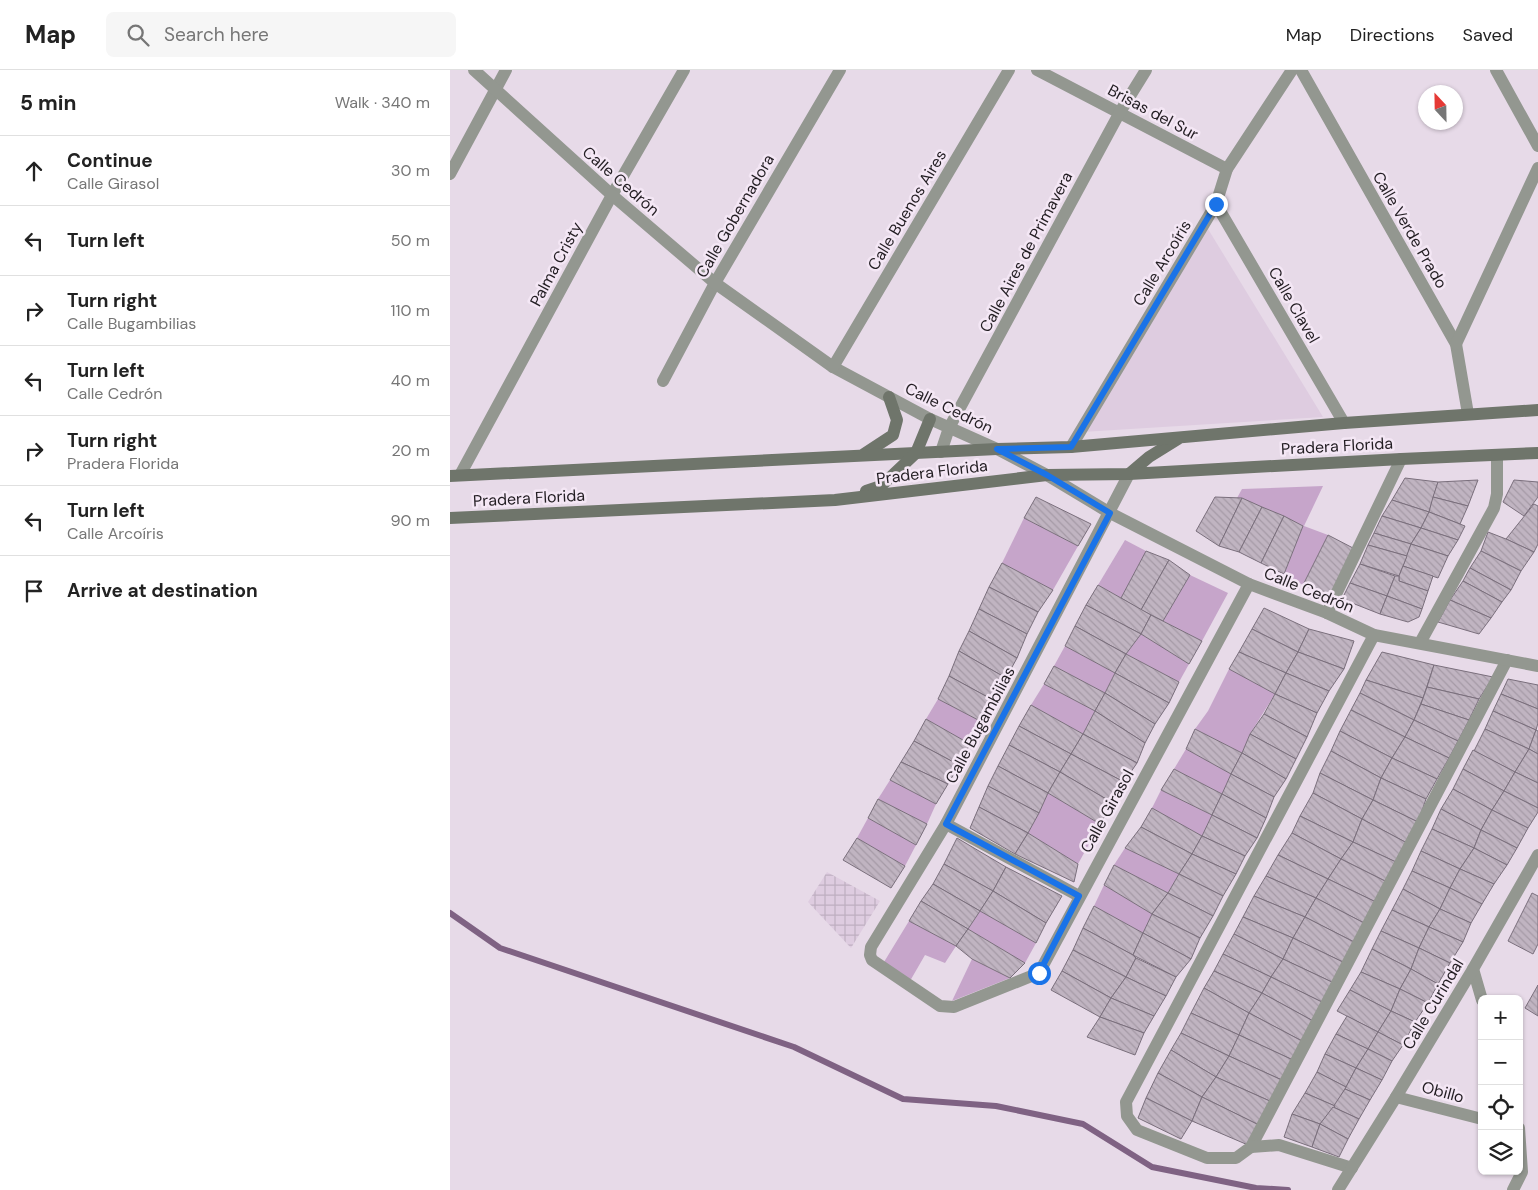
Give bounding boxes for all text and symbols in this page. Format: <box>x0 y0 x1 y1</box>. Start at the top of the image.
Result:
search box <box>106 12 456 57</box>
text: Map <box>25 19 76 50</box>
icon: search <box>124 21 152 49</box>
text: Search here <box>164 22 269 47</box>
text: Map <box>1286 23 1322 47</box>
text: Directions <box>1350 23 1435 47</box>
text: Saved <box>1463 23 1513 47</box>
street label: Brisas del Sur <box>1104 79 1202 145</box>
north arrow <box>1418 85 1463 130</box>
text: 5 min <box>20 89 76 117</box>
text: Walk · 340 m <box>335 92 430 113</box>
street label: Calle Cedrón <box>578 142 664 220</box>
street label: Calle Buenos Aires <box>863 146 951 274</box>
text: Continue <box>67 148 153 173</box>
street label: Calle Gobernadora <box>691 150 779 282</box>
icon: ahead <box>20 157 48 185</box>
text: 30 m <box>391 160 430 181</box>
street label: Calle Aires de Primavera <box>975 168 1077 336</box>
street label: Calle Verde Prado <box>1368 168 1452 292</box>
text: Calle Girasol <box>67 173 159 194</box>
route end <box>1205 193 1228 216</box>
street label: Calle Arcoíris <box>1128 216 1196 310</box>
street label: Palma Cristy <box>525 218 587 310</box>
icon: left <box>20 227 48 255</box>
text: Turn left <box>67 228 145 253</box>
text: 50 m <box>391 230 430 251</box>
street label: Calle Clavel <box>1264 263 1324 347</box>
text: Turn right <box>67 288 157 313</box>
icon: right <box>20 297 48 325</box>
text: 110 m <box>391 300 430 321</box>
text: Calle Bugambilias <box>67 313 196 334</box>
text: Turn left <box>67 358 145 383</box>
icon: left <box>20 367 48 395</box>
text: 40 m <box>391 370 430 391</box>
street label: Calle Cedrón <box>901 378 997 438</box>
text: Calle Cedrón <box>67 383 163 404</box>
text: Turn right <box>67 428 157 453</box>
street label: Pradera Florida <box>1281 433 1393 459</box>
icon: right <box>20 437 48 465</box>
text: 20 m <box>391 440 430 461</box>
text: Pradera Florida <box>67 453 179 474</box>
street label: Pradera Florida <box>875 455 989 489</box>
street label: Pradera Florida <box>473 485 585 511</box>
text: Turn left <box>67 498 145 523</box>
icon: left <box>20 507 48 535</box>
text: 90 m <box>390 510 430 531</box>
text: Calle Arcoíris <box>67 523 164 544</box>
street label: Calle Cedrón <box>1261 562 1357 618</box>
icon: arrive <box>20 577 48 605</box>
text: Arrive at destination <box>67 578 258 603</box>
street label: Calle Bugambilias <box>940 663 1020 787</box>
street label: Calle Girasol <box>1075 766 1139 856</box>
street label: Calle Curindal <box>1398 955 1468 1053</box>
route start <box>1028 962 1051 985</box>
map controls <box>1478 995 1523 1175</box>
button: + <box>1478 995 1523 1040</box>
button: − <box>1478 1040 1523 1085</box>
street label: Obillo <box>1420 1076 1466 1108</box>
button: locate <box>1478 1085 1523 1130</box>
button: layers <box>1478 1130 1523 1175</box>

